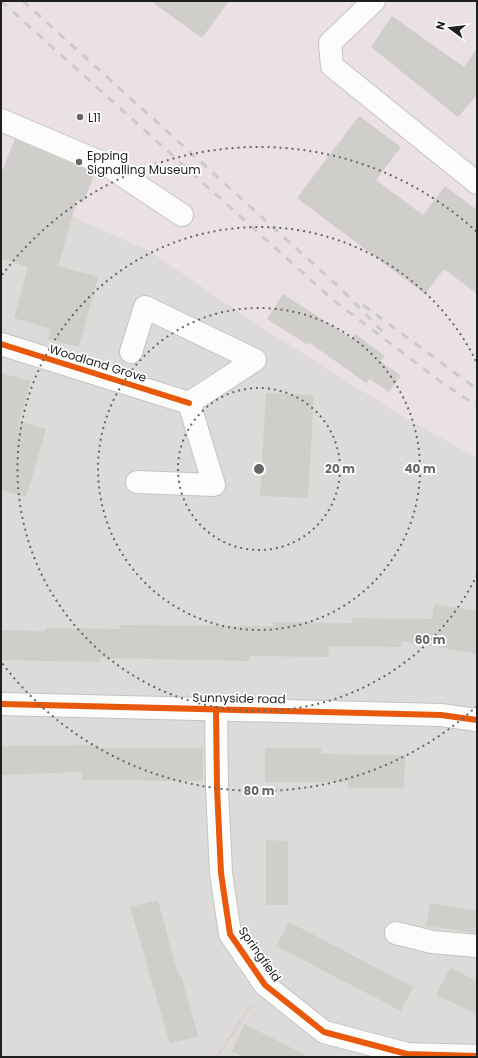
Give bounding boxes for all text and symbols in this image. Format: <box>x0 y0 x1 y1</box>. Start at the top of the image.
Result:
north arrow <box>430 8 470 48</box>
text: N <box>432 19 449 31</box>
place label: L11 <box>88 109 101 126</box>
marker: L11 <box>75 112 85 122</box>
place label: Epping Signalling Museum <box>87 147 201 178</box>
marker: Epping Signalling Museum <box>74 157 84 167</box>
street label: Woodland Grove <box>47 340 149 386</box>
text: 20 m <box>325 460 355 477</box>
text: 40 m <box>404 460 436 477</box>
centre of rings <box>252 462 266 476</box>
text: 60 m <box>415 631 446 648</box>
street label: Sunnyside road <box>192 689 286 707</box>
text: 80 m <box>244 782 275 799</box>
street label: Springfield <box>235 923 285 985</box>

